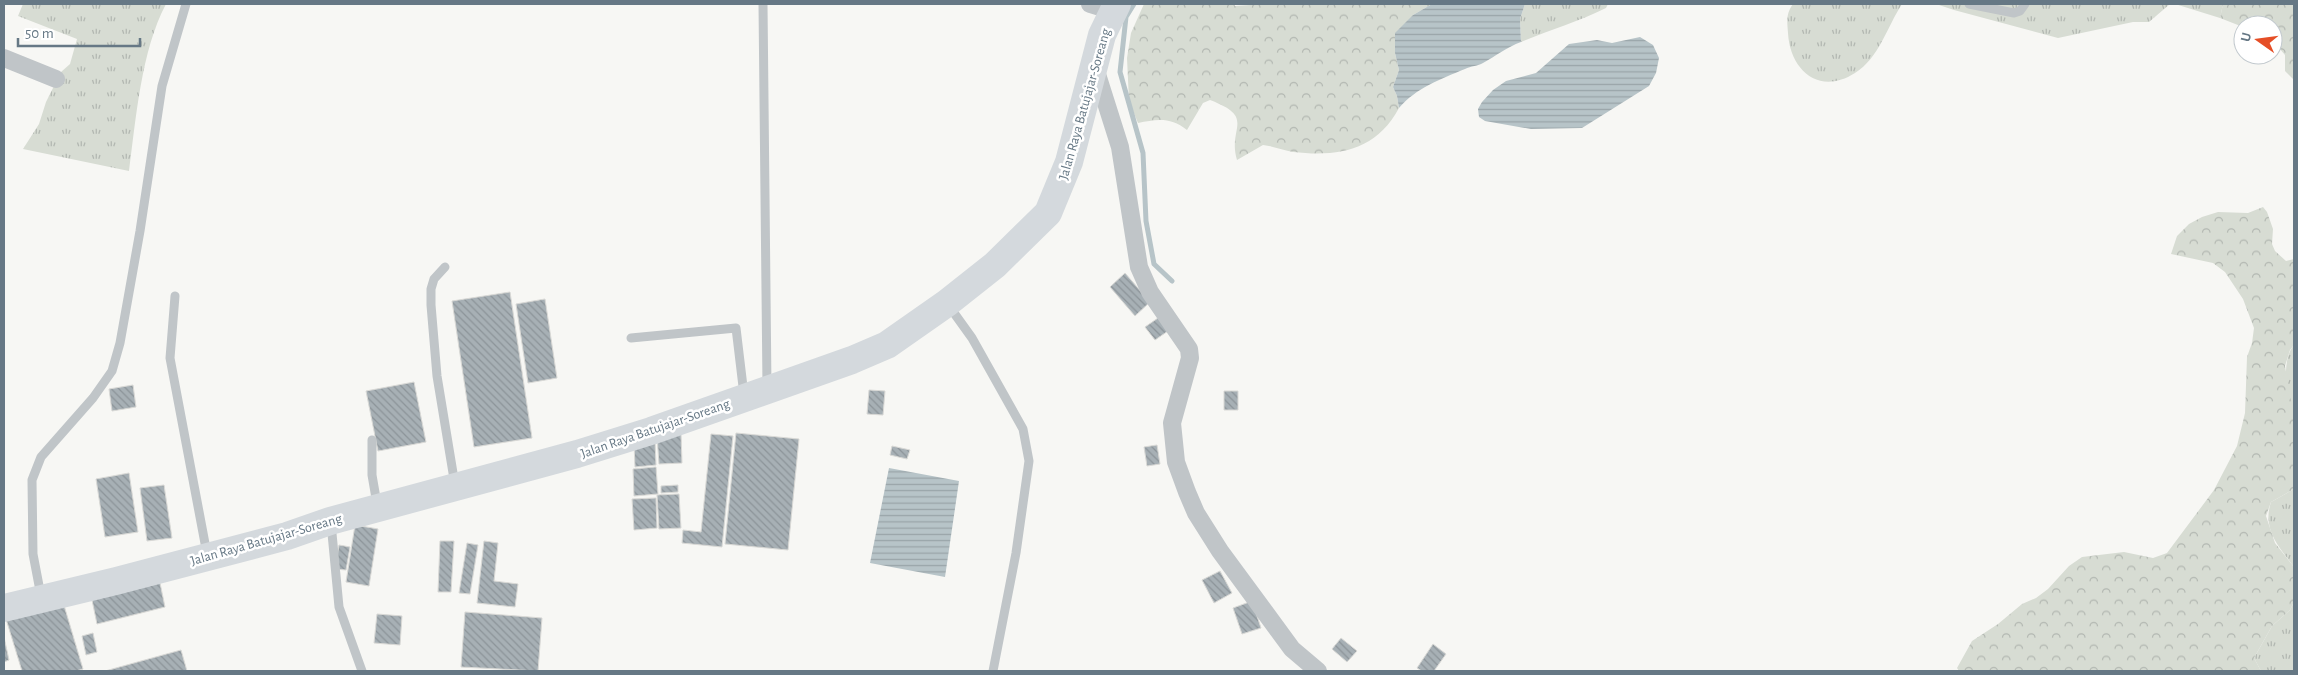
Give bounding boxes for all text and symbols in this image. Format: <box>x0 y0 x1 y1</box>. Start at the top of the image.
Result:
scale bar <box>18 15 140 47</box>
north arrow <box>2233 15 2283 65</box>
text: 50 m <box>25 26 54 41</box>
street label: Jalan Raya Batujajar-Soreang <box>1057 27 1113 182</box>
text: U <box>2238 31 2254 43</box>
street label: Jalan Raya Batujajar-Soreang <box>579 397 732 461</box>
street label: Jalan Raya Batujajar-Soreang <box>189 512 344 568</box>

